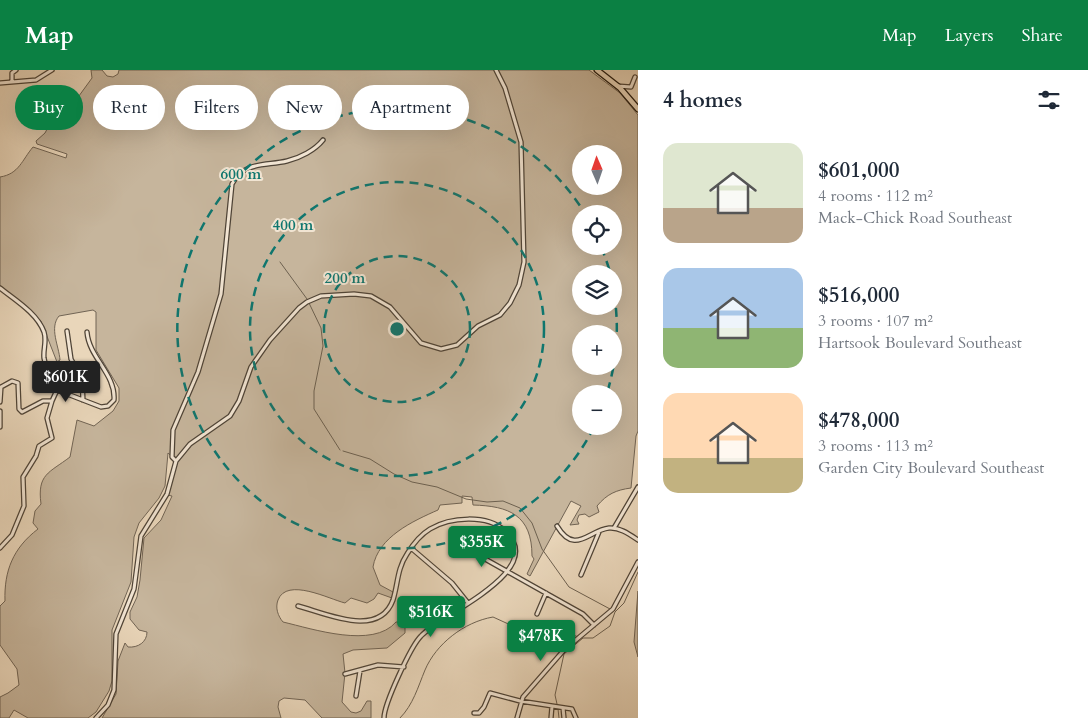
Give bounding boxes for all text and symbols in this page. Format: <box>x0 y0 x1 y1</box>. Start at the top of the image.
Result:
text: Map <box>25 19 74 52</box>
text: Map <box>882 23 917 48</box>
text: Layers <box>945 23 994 48</box>
text: Share <box>1022 23 1063 48</box>
chip: Buy <box>15 85 83 130</box>
chip: Rent <box>93 85 165 130</box>
chip: Filters <box>175 85 258 130</box>
chip: New <box>268 85 342 130</box>
chip: Apartment <box>352 85 469 130</box>
text: 4 homes <box>663 86 742 115</box>
icon: filters <box>1035 86 1063 114</box>
north arrow <box>572 145 622 195</box>
map controls <box>572 145 622 435</box>
text: $601,000 <box>818 156 899 185</box>
icon: home <box>703 163 763 223</box>
text: 600 m <box>221 164 262 184</box>
text: 4 rooms · 112 m² <box>818 185 933 207</box>
button: locate <box>572 205 622 255</box>
text: Mack-Chick Road Southeast <box>818 207 1012 229</box>
text: 400 m <box>273 215 314 235</box>
button: layers <box>572 265 622 315</box>
text: 200 m <box>325 268 366 288</box>
text: $516,000 <box>818 281 899 310</box>
icon: home <box>703 288 763 348</box>
text: 3 rooms · 107 m² <box>818 310 933 332</box>
centre of rings <box>388 320 406 338</box>
button: + <box>572 325 622 375</box>
text: Hartsook Boulevard Southeast <box>818 332 1022 354</box>
pin: $601K <box>31 360 101 403</box>
text: $601K <box>43 366 89 388</box>
button: − <box>572 385 622 435</box>
text: $478,000 <box>818 406 899 435</box>
icon: home <box>703 413 763 473</box>
text: 3 rooms · 113 m² <box>818 435 933 457</box>
text: Garden City Boulevard Southeast <box>818 457 1044 479</box>
pin: $355K <box>447 526 517 568</box>
text: $355K <box>459 531 505 553</box>
pin: $516K <box>396 596 466 638</box>
text: $516K <box>408 601 454 623</box>
pin: $478K <box>506 620 576 662</box>
text: $478K <box>518 625 564 647</box>

